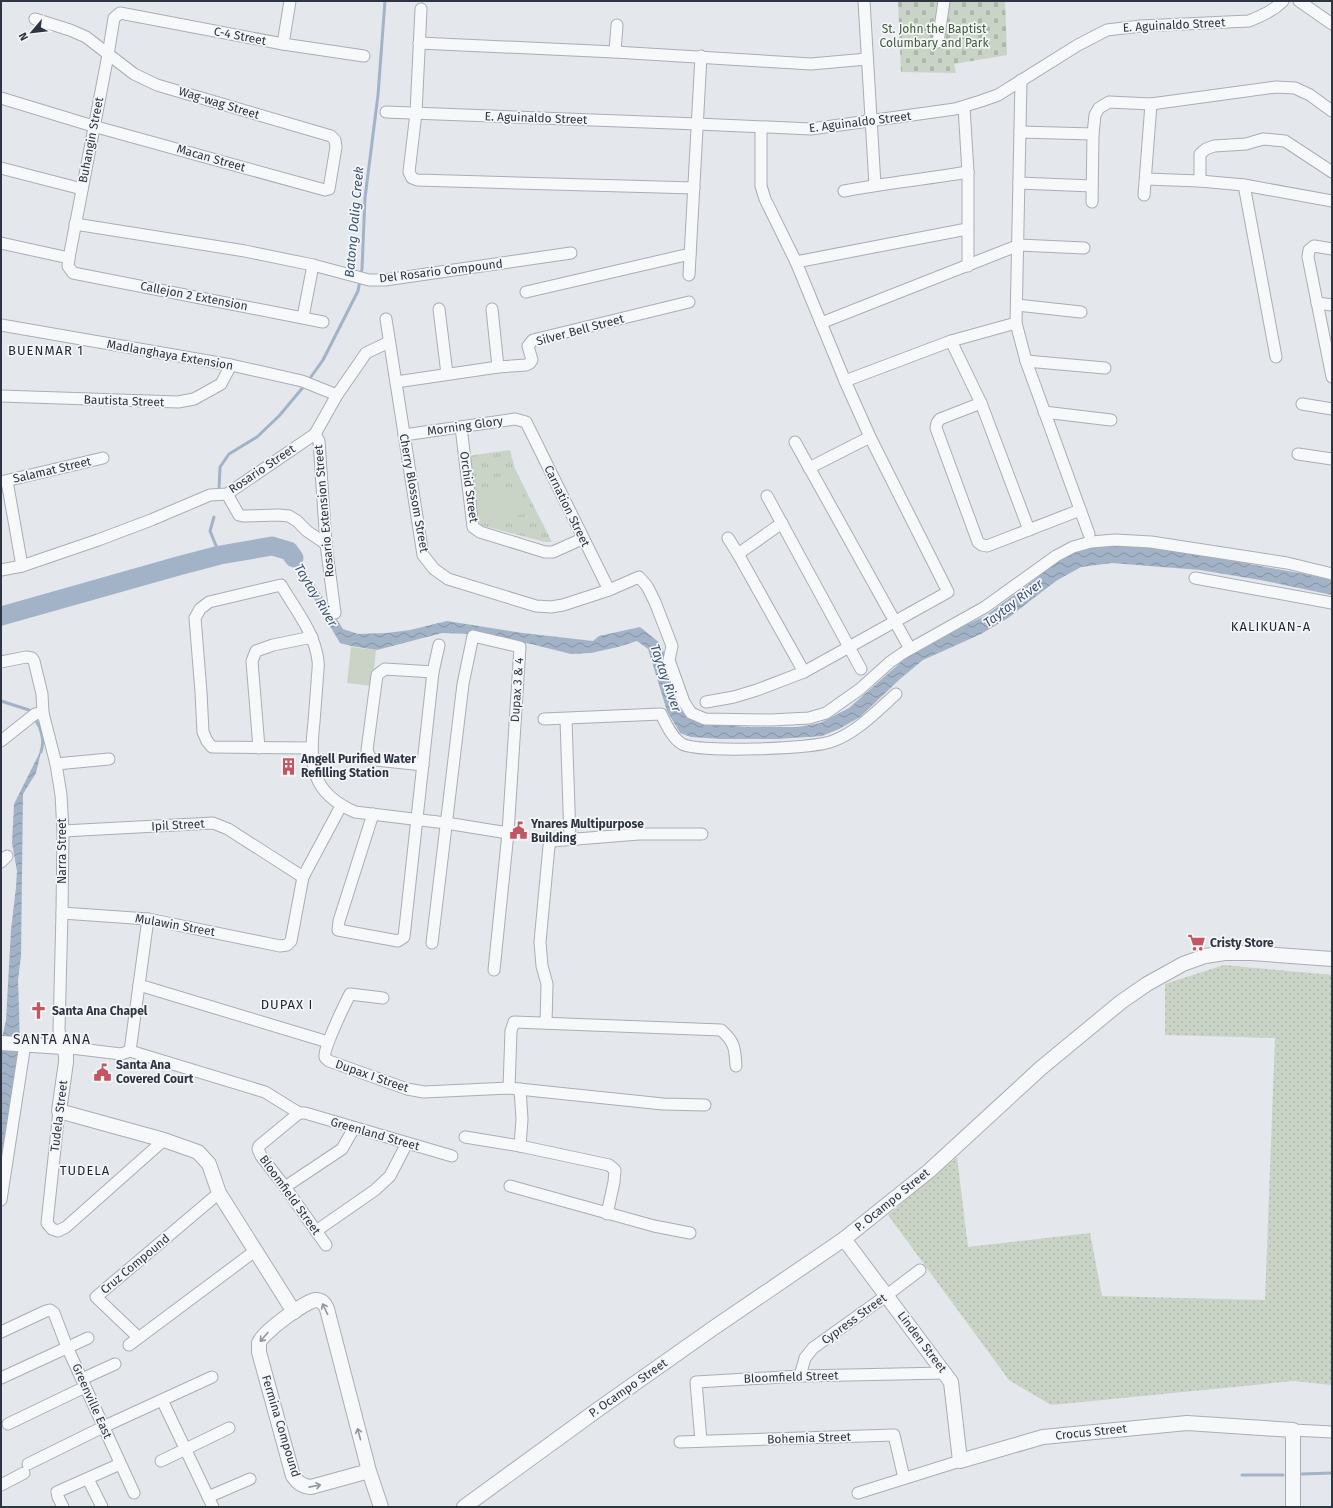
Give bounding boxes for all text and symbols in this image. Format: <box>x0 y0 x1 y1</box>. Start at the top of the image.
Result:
north arrow <box>12 12 52 52</box>
street label: E. Aguinaldo Street <box>1122 15 1226 35</box>
park label: St. John the Baptist Columbary and Park <box>879 22 989 50</box>
street label: C-4 Street <box>213 24 268 48</box>
text: N <box>16 30 31 43</box>
street label: Wag-wag Street <box>177 84 262 122</box>
street label: Buhangin Street <box>76 95 106 184</box>
street label: E. Aguinaldo Street <box>484 109 588 127</box>
street label: E. Aguinaldo Street <box>808 109 912 135</box>
street label: Macan Street <box>175 142 248 175</box>
water label: Batong Dalig Creek <box>342 166 366 278</box>
street label: Del Rosario Compound <box>378 256 504 286</box>
street label: Callejon 2 Extension <box>139 279 249 313</box>
street label: Silver Bell Street <box>535 311 626 348</box>
street label: Madlanghaya Extension <box>106 337 234 373</box>
district label: BUENMAR 1 <box>8 343 84 358</box>
street label: Bautista Street <box>83 393 165 409</box>
street label: Morning Glory <box>426 414 504 438</box>
street label: Cherry Blossom Street <box>397 432 431 554</box>
street label: Rosario Street <box>226 441 298 496</box>
street label: Rosario Extension Street <box>311 443 337 578</box>
street label: Orchid Street <box>457 451 481 524</box>
street label: Salamat Street <box>12 454 93 486</box>
street label: Carnation Street <box>541 463 593 550</box>
water label: Taytay River <box>291 561 341 630</box>
water label: Taytay River <box>980 575 1046 630</box>
district label: KALIKUAN-A <box>1231 619 1311 634</box>
water label: Taytay River <box>647 642 685 715</box>
street label: Dupax 3 & 4 <box>508 657 526 723</box>
place label: Angell Purified Water Refilling Station <box>300 752 416 780</box>
building icon: Angell Purified Water Refilling Station <box>278 756 298 776</box>
street label: Narra Street <box>55 817 69 884</box>
street label: Ipil Street <box>151 817 206 833</box>
place label: Ynares Multipurpose Building <box>530 817 644 845</box>
public building icon: Ynares Multipurpose Building <box>508 821 528 841</box>
street label: Mulawin Street <box>134 911 217 939</box>
supermarket icon: Cristy Store <box>1187 933 1207 953</box>
place label: Cristy Store <box>1210 936 1274 950</box>
district label: DUPAX I <box>261 997 313 1012</box>
church icon: Santa Ana Chapel <box>29 1001 49 1021</box>
place label: Santa Ana Chapel <box>52 1004 148 1018</box>
district label: SANTA ANA <box>13 1031 91 1048</box>
street label: Dupax I Street <box>334 1057 411 1095</box>
place label: Santa Ana Covered Court <box>116 1058 194 1086</box>
public building icon: Santa Ana Covered Court <box>93 1062 113 1082</box>
street label: Tudela Street <box>48 1079 70 1153</box>
street label: Greenland Street <box>329 1115 422 1154</box>
street label: Bloomfield Street <box>256 1153 324 1238</box>
district label: TUDELA <box>60 1163 110 1178</box>
street label: P. Ocampo Street <box>852 1165 933 1234</box>
street label: Cruz Compound <box>98 1231 172 1297</box>
street label: Cypress Street <box>819 1290 890 1347</box>
one-way arrow <box>321 1303 328 1315</box>
street label: Linden Street <box>894 1309 950 1376</box>
one-way arrow <box>260 1332 269 1342</box>
street label: P. Ocampo Street <box>586 1355 670 1420</box>
street label: Greenville East <box>69 1361 115 1441</box>
street label: Bloomfield Street <box>743 1368 839 1386</box>
street label: Fermina Compound <box>259 1373 303 1479</box>
street label: Crocus Street <box>1055 1421 1128 1443</box>
one-way arrow <box>355 1428 363 1441</box>
street label: Bohemia Street <box>767 1430 852 1446</box>
one-way arrow <box>308 1481 321 1489</box>

